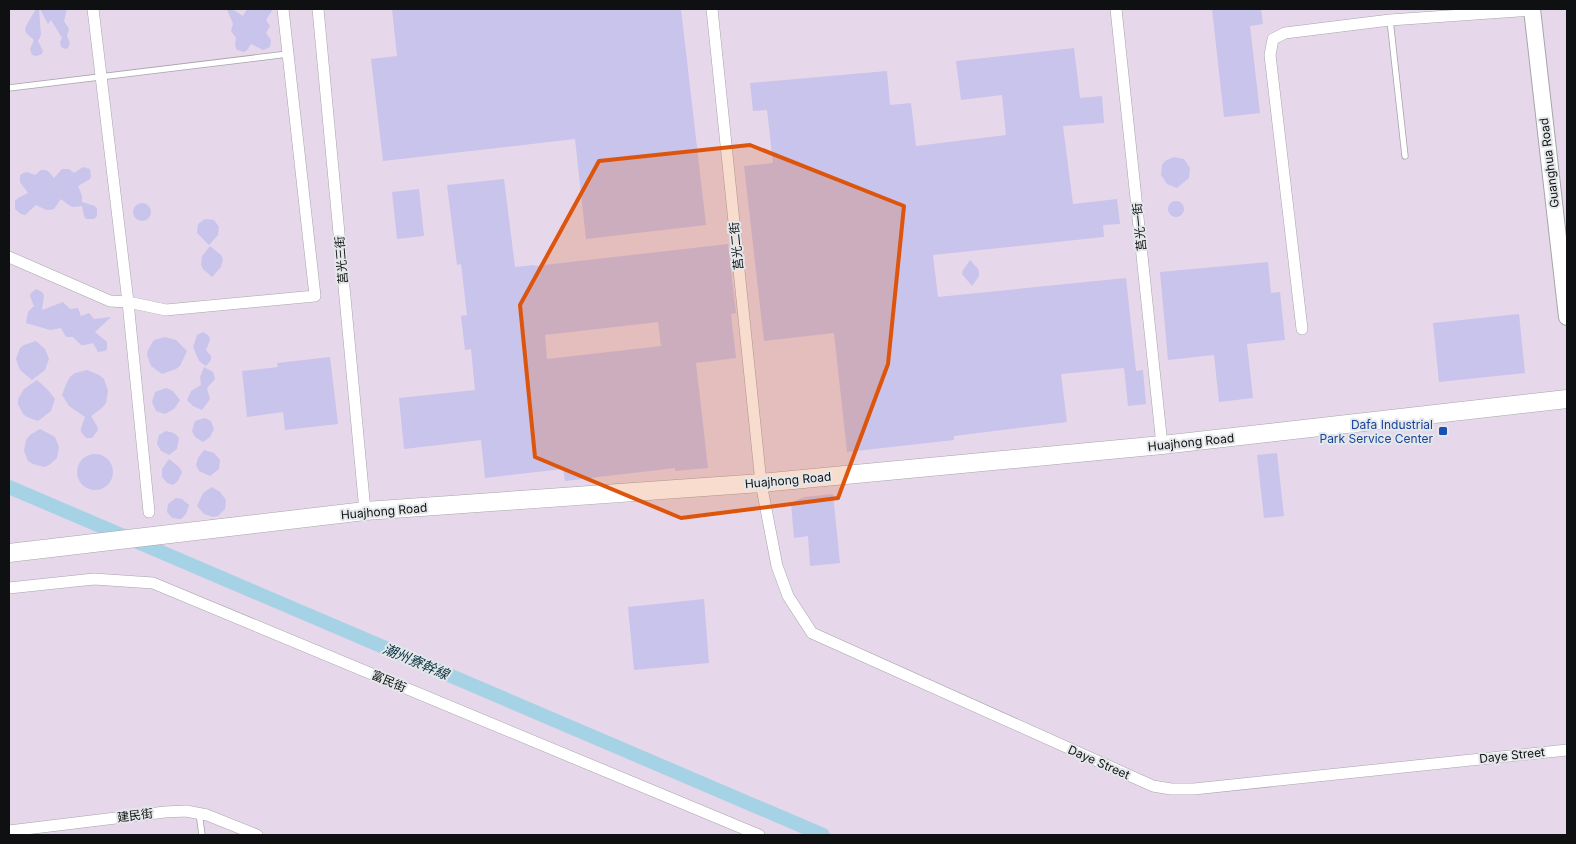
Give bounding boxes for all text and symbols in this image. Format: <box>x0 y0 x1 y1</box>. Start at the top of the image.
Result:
street label: Guanghua Road <box>1536 117 1562 209</box>
street label: 莒光一街 <box>1129 202 1149 252</box>
street label: 莒光二街 <box>726 221 746 271</box>
street label: 莒光三街 <box>331 235 351 285</box>
place label: Dafa Industrial Park Service Center <box>1319 417 1433 446</box>
marker: Dafa Industrial Park Service Center <box>1437 425 1449 437</box>
street label: Huajhong Road <box>1147 430 1235 454</box>
street label: Huajhong Road <box>744 469 832 491</box>
street label: Huajhong Road <box>340 500 428 522</box>
water label: 潮州寮幹線 <box>380 640 453 683</box>
street label: 富民街 <box>369 667 409 695</box>
street label: Daye Street <box>1066 742 1132 782</box>
street label: Daye Street <box>1478 744 1546 766</box>
street label: 建民街 <box>116 805 154 825</box>

